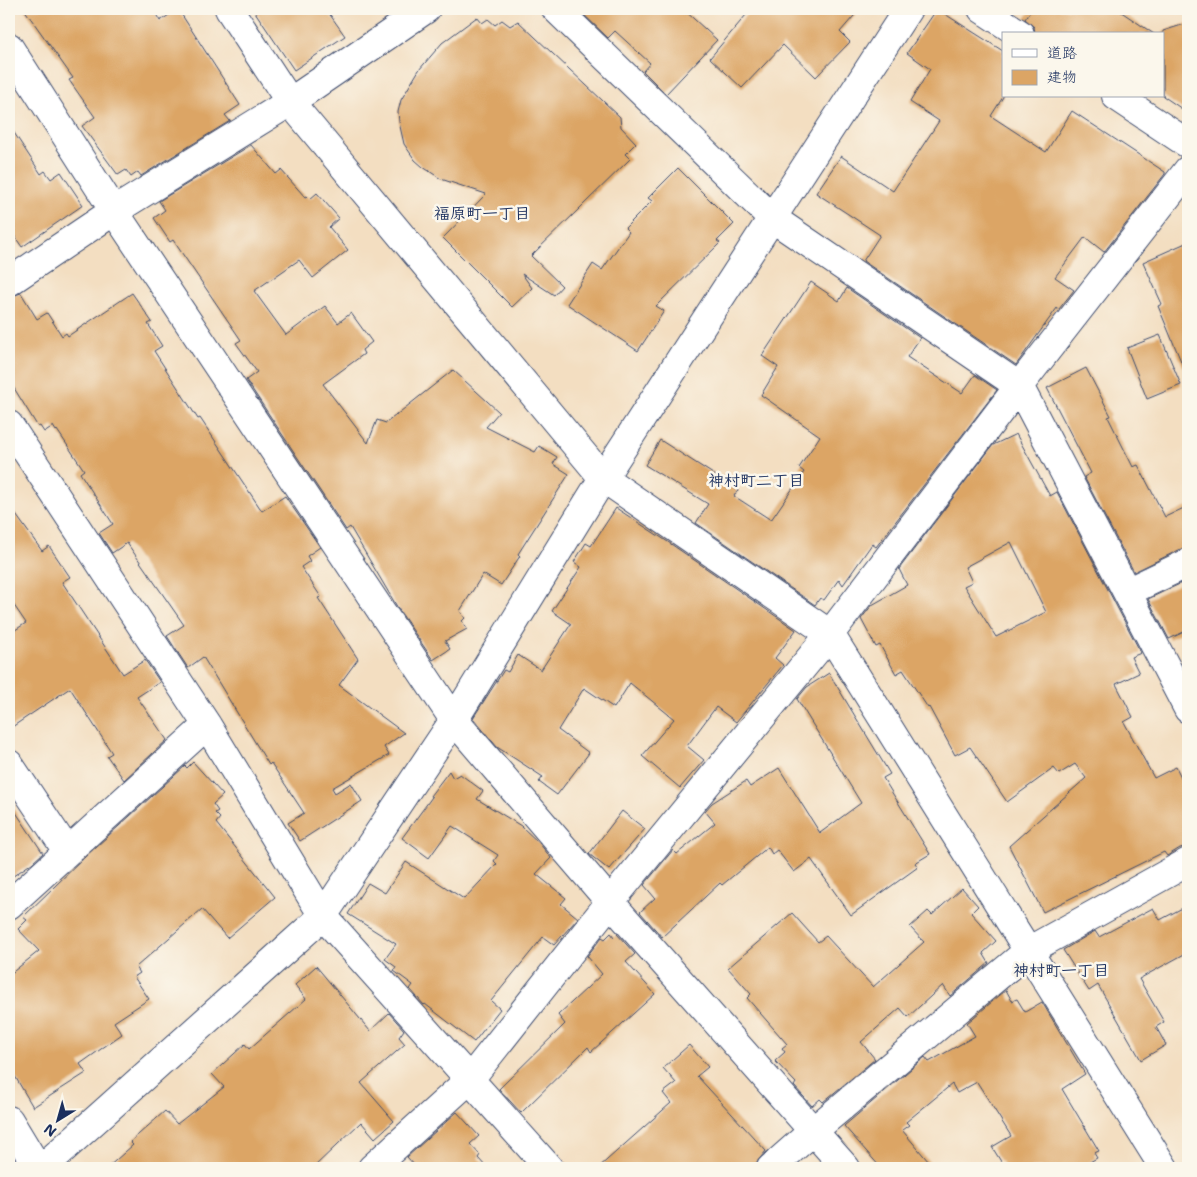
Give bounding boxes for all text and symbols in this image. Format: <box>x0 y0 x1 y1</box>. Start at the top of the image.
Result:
legend <box>1002 32 1164 98</box>
text: 道路 <box>1047 43 1077 63</box>
text: 建物 <box>1047 67 1077 87</box>
district label: 福原町一丁目 <box>434 203 530 224</box>
district label: 神村町二丁目 <box>708 470 804 491</box>
district label: 神村町一丁目 <box>1013 960 1109 981</box>
north arrow <box>32 1094 82 1144</box>
text: N <box>40 1120 60 1141</box>

